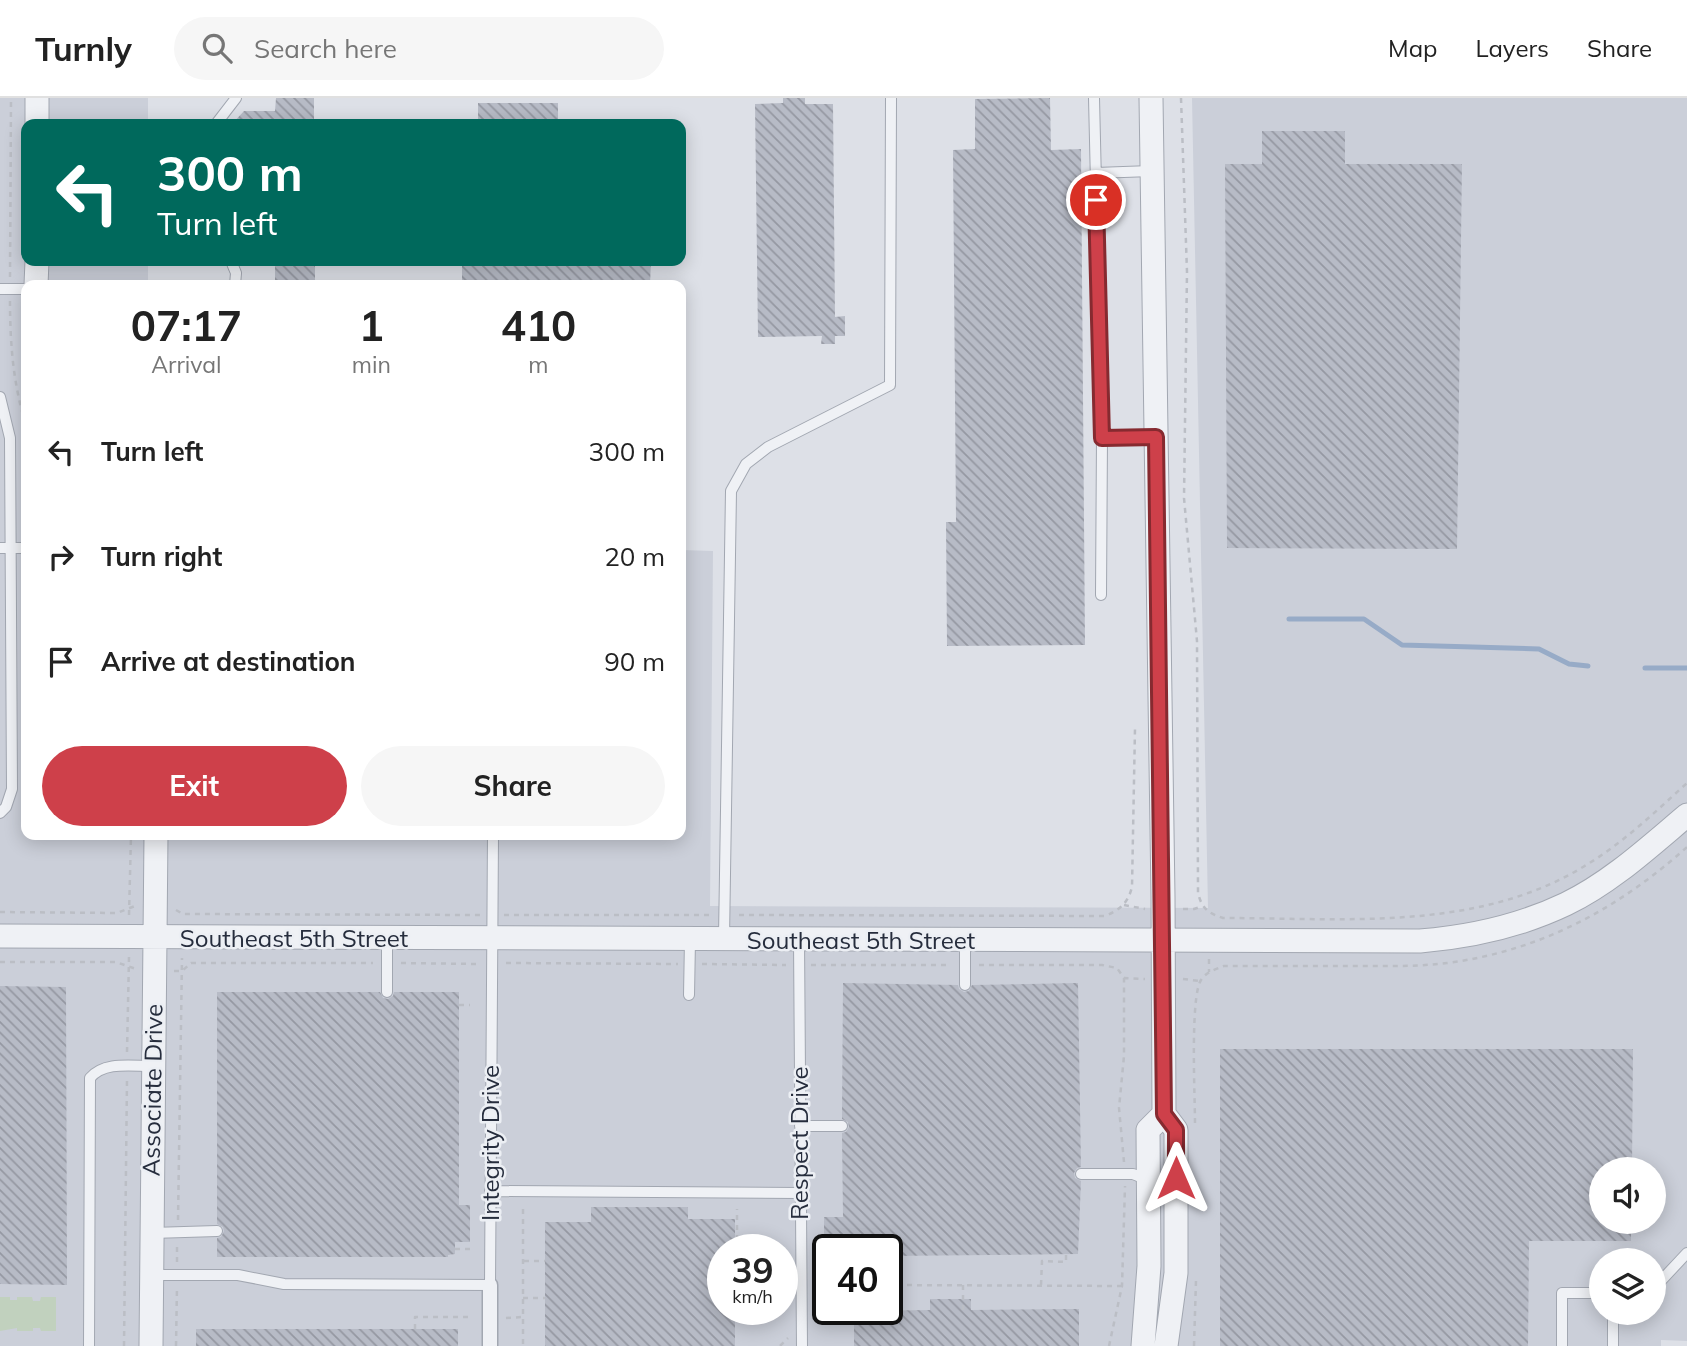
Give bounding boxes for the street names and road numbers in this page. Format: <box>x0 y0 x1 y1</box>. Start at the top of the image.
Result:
street label: Southeast 5th Street <box>180 923 408 953</box>
street label: Southeast 5th Street <box>747 925 975 955</box>
street label: Associate Drive <box>135 1003 169 1177</box>
street label: Integrity Drive <box>475 1065 505 1221</box>
street label: Respect Drive <box>784 1066 814 1220</box>

